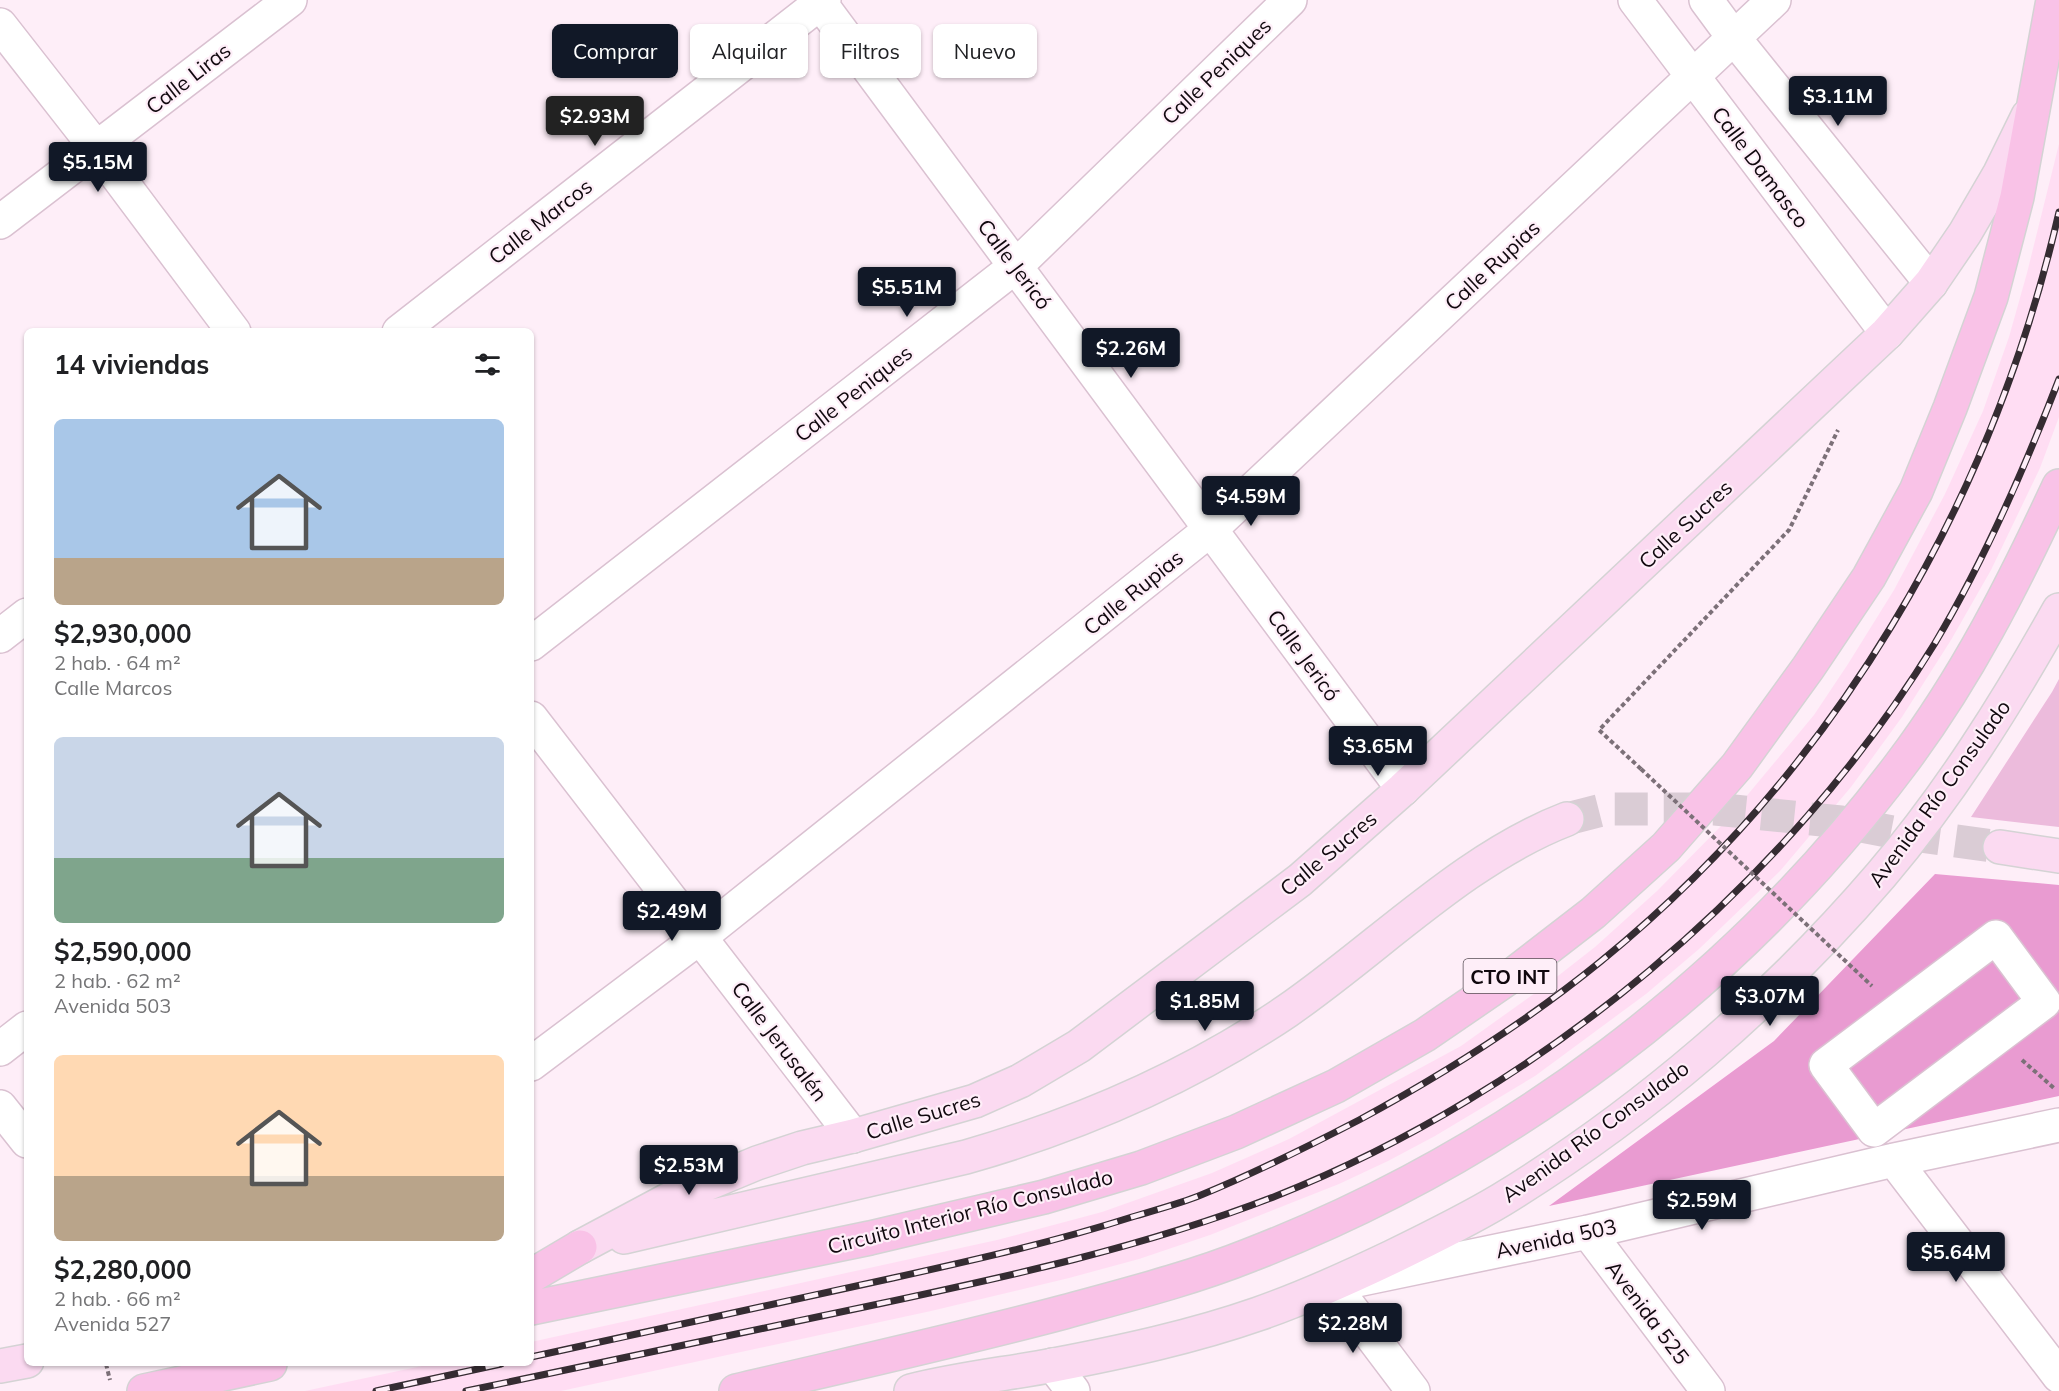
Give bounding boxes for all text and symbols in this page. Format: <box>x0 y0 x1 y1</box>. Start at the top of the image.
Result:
street label: Calle Peniques <box>1156 12 1276 130</box>
chip: Comprar <box>552 24 678 78</box>
chip: Alquilar <box>690 24 808 78</box>
chip: Filtros <box>820 24 921 78</box>
chip: Nuevo <box>933 24 1037 78</box>
street label: Calle Liras <box>140 37 236 119</box>
pin: $3.11M <box>1789 76 1887 127</box>
text: $3.11M <box>1803 83 1873 108</box>
pin: $2.93M <box>546 96 644 147</box>
street label: Calle Damasco <box>1707 101 1815 233</box>
text: $2.93M <box>560 103 630 128</box>
pin: $5.15M <box>49 142 147 193</box>
text: $5.15M <box>63 149 133 174</box>
street label: Calle Marcos <box>483 173 597 269</box>
street label: Calle Jericó <box>973 214 1057 314</box>
street label: Calle Rupias <box>1439 214 1545 316</box>
pin: $5.51M <box>858 267 956 318</box>
text: $5.51M <box>872 274 942 299</box>
pin: $2.26M <box>1082 328 1180 379</box>
text: $2.26M <box>1096 335 1166 360</box>
street label: Calle Peniques <box>789 339 917 447</box>
text: 14 viviendas <box>54 348 209 381</box>
icon: filters <box>471 348 504 381</box>
icon: home <box>225 458 333 566</box>
street label: Calle Sucres <box>1633 474 1737 574</box>
pin: $4.59M <box>1202 476 1300 527</box>
text: $4.59M <box>1216 483 1286 508</box>
street label: Calle Rupias <box>1078 544 1188 640</box>
street label: Calle Jericó <box>1262 604 1346 706</box>
text: $2,930,000 <box>54 617 192 650</box>
text: 2 hab. · 64 m² <box>54 650 181 675</box>
text: Calle Marcos <box>54 675 172 700</box>
street label: Avenida Río Consulado <box>1862 694 2016 892</box>
pin: $3.65M <box>1329 726 1427 777</box>
text: $3.65M <box>1343 733 1413 758</box>
icon: home <box>225 776 333 884</box>
street label: Calle Sucres <box>1274 805 1382 901</box>
pin: $2.49M <box>623 891 721 942</box>
text: $2.49M <box>637 898 707 923</box>
text: $2,590,000 <box>54 935 192 968</box>
road number: CTO INT <box>1464 959 1556 993</box>
text: 2 hab. · 62 m² <box>54 968 181 993</box>
street label: Calle Jerusalén <box>726 976 834 1106</box>
pin: $3.07M <box>1721 976 1819 1027</box>
pin: $1.85M <box>1156 981 1254 1032</box>
text: $3.07M <box>1735 983 1805 1008</box>
text: $1.85M <box>1170 988 1240 1013</box>
text: Avenida 503 <box>54 993 171 1018</box>
street label: Avenida Río Consulado <box>1496 1054 1694 1208</box>
street label: Calle Sucres <box>863 1085 983 1145</box>
icon: home <box>225 1094 333 1202</box>
pin: $2.53M <box>640 1145 738 1196</box>
text: $2.53M <box>654 1152 724 1177</box>
street label: Circuito Interior Río Consulado <box>825 1163 1115 1259</box>
pin: $2.59M <box>1653 1180 1751 1231</box>
text: $2.59M <box>1667 1187 1737 1212</box>
street label: Avenida 503 <box>1493 1212 1619 1264</box>
pin: $5.64M <box>1907 1232 2005 1283</box>
text: $5.64M <box>1921 1239 1991 1264</box>
text: $2,280,000 <box>54 1253 192 1286</box>
street label: Avenida 525 <box>1601 1255 1695 1369</box>
text: 2 hab. · 66 m² <box>54 1286 181 1311</box>
pin: $2.28M <box>1304 1303 1402 1354</box>
text: $2.28M <box>1318 1310 1388 1335</box>
text: Avenida 527 <box>54 1311 171 1336</box>

